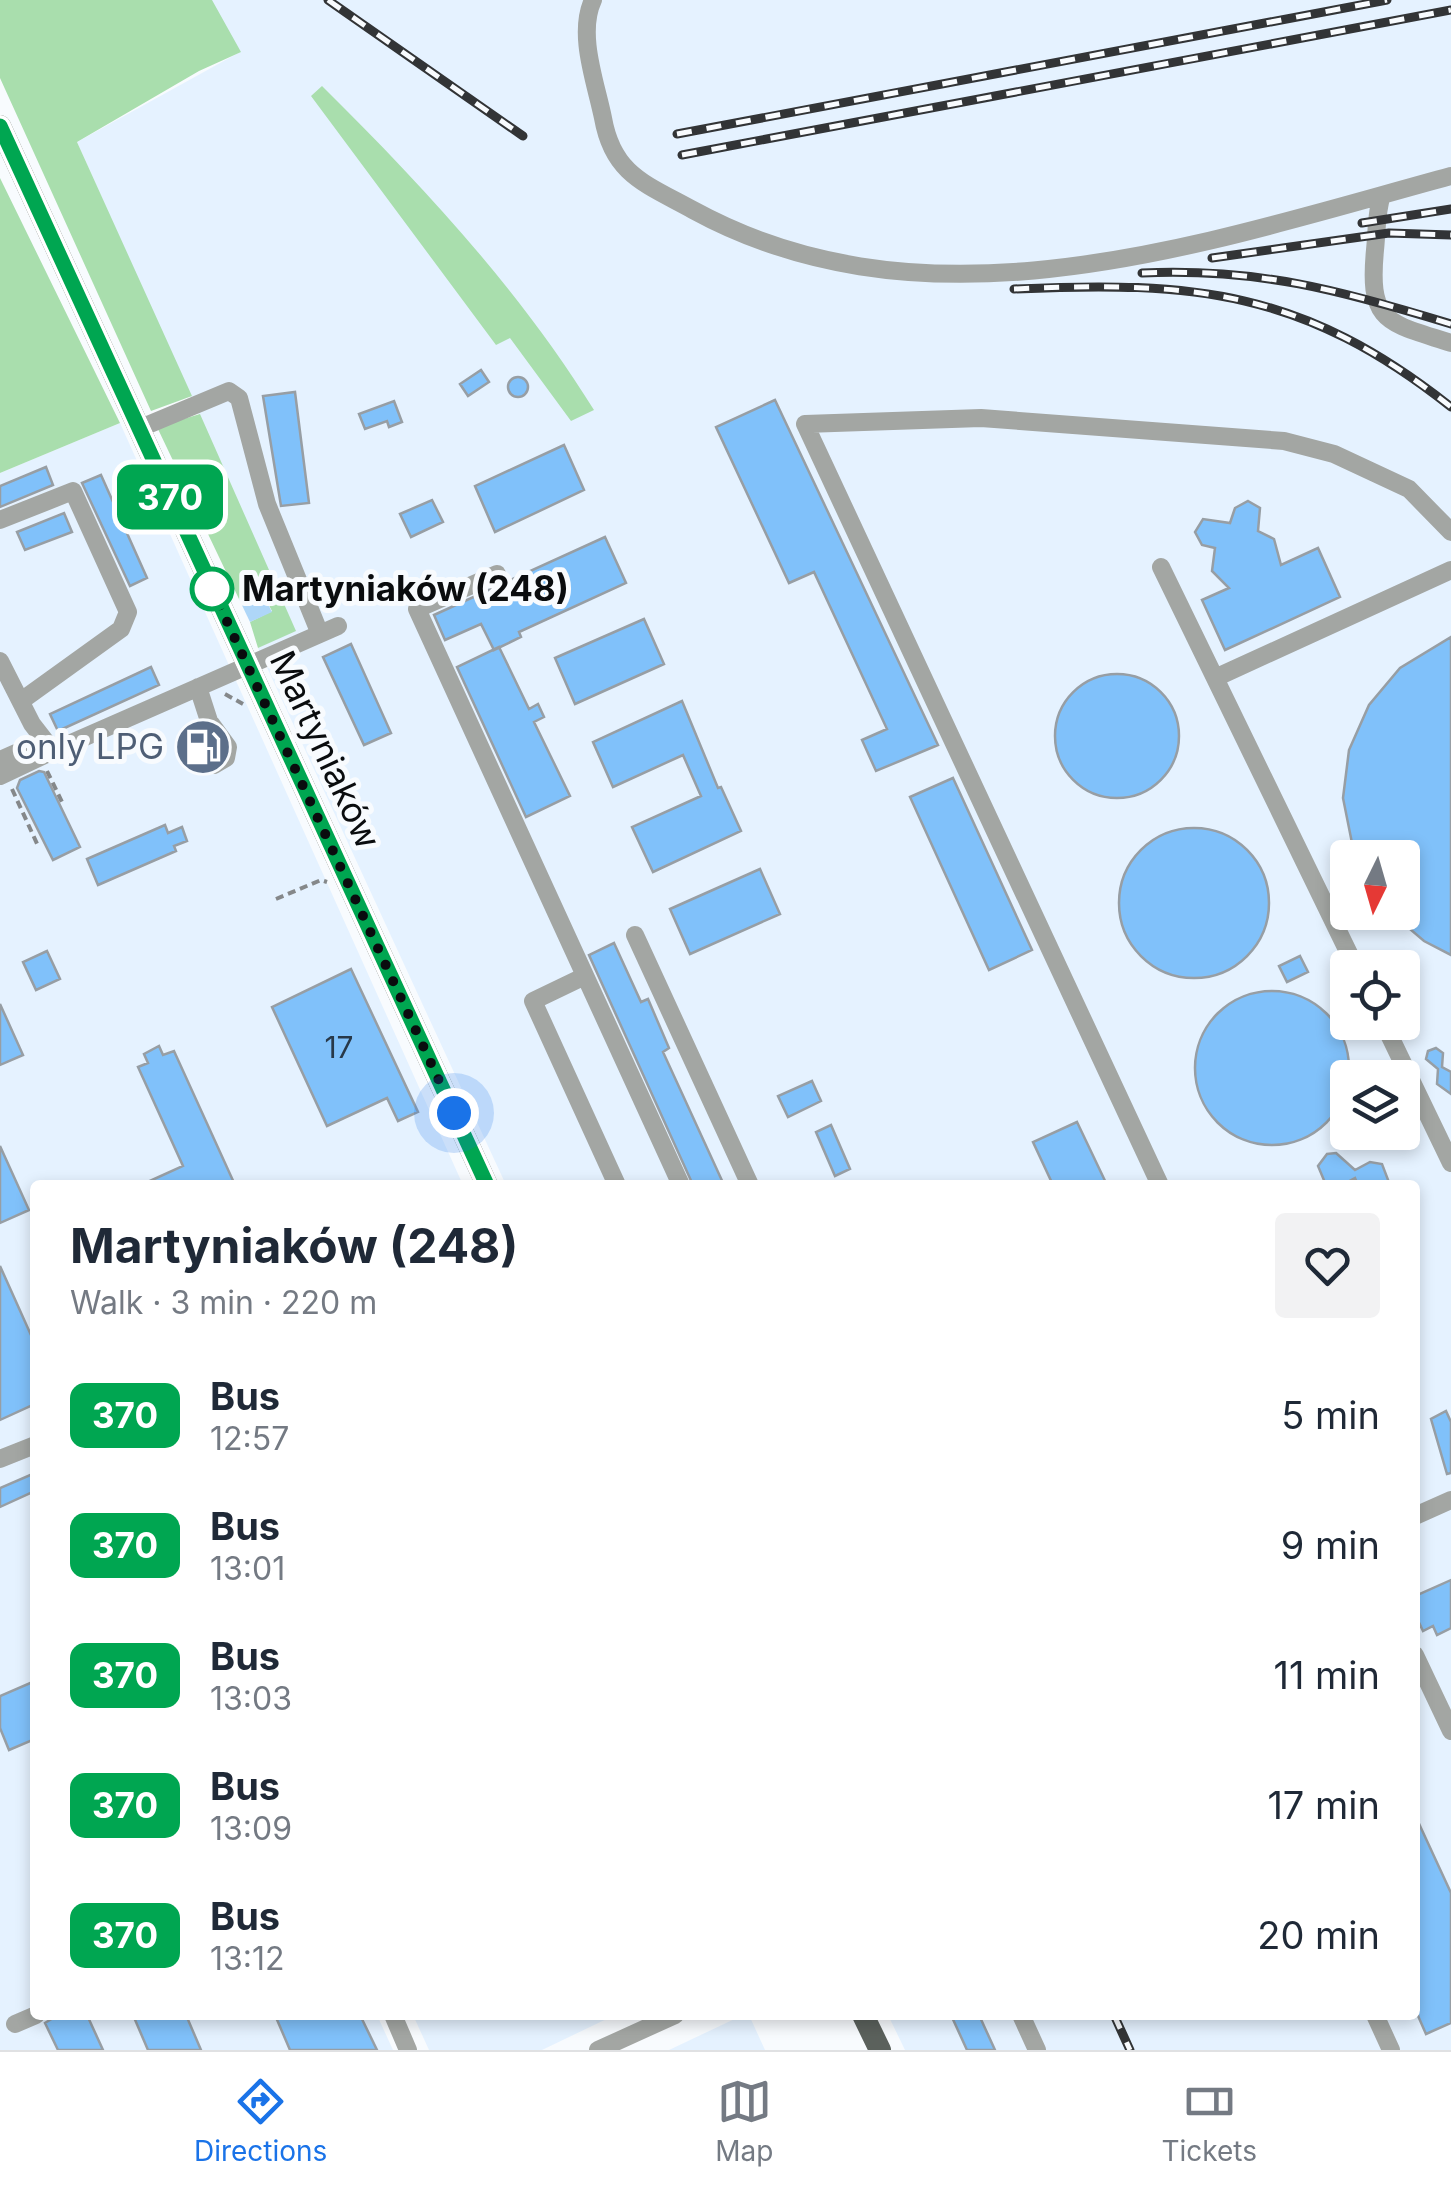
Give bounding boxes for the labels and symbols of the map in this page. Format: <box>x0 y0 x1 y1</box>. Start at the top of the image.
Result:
line badge: 370 <box>112 464 228 530</box>
place label: Martyniaków (248) <box>242 567 569 609</box>
marker: Martyniaków (248) <box>191 568 233 610</box>
street label: Martyniaków <box>262 644 390 855</box>
fuel station icon: only LPG <box>173 717 233 777</box>
place label: only LPG <box>16 725 164 767</box>
north arrow <box>1330 840 1420 930</box>
house number: 17 <box>324 1029 354 1065</box>
your location <box>429 1088 479 1138</box>

